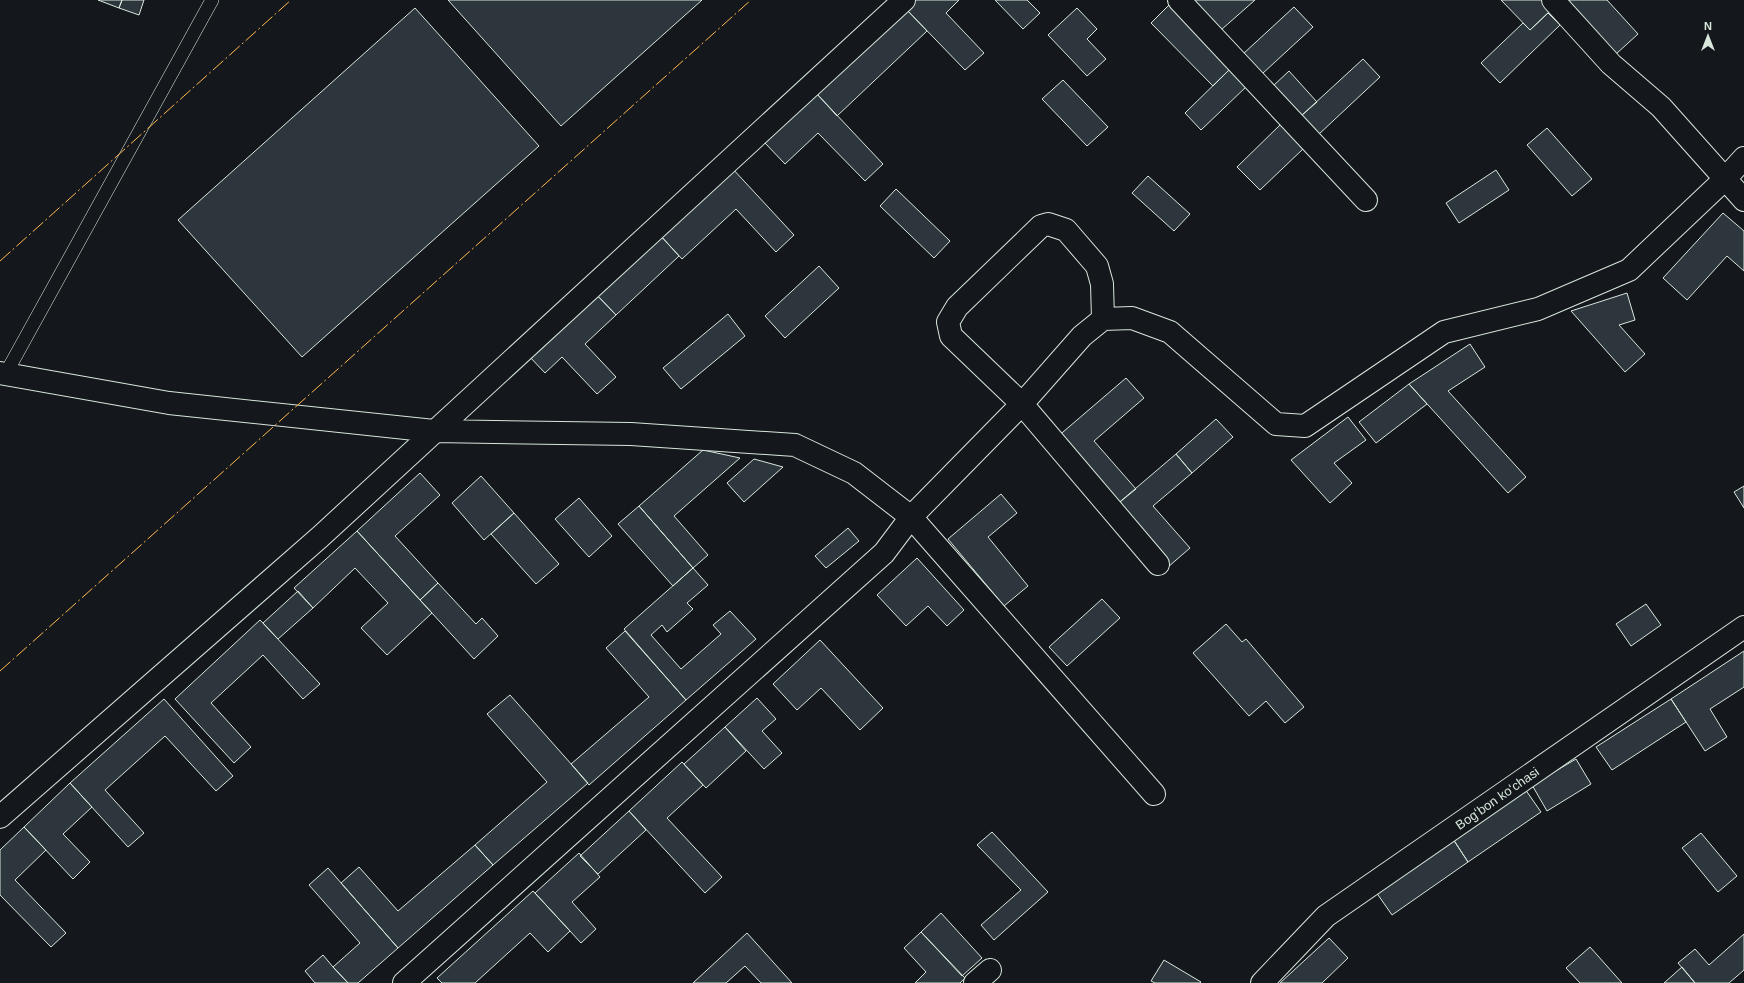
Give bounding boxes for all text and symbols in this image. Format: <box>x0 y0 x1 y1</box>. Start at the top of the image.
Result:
north arrow <box>1688 16 1728 56</box>
text: N <box>1704 20 1712 32</box>
street label: Bogʻbon koʻchasi <box>1453 764 1542 833</box>

